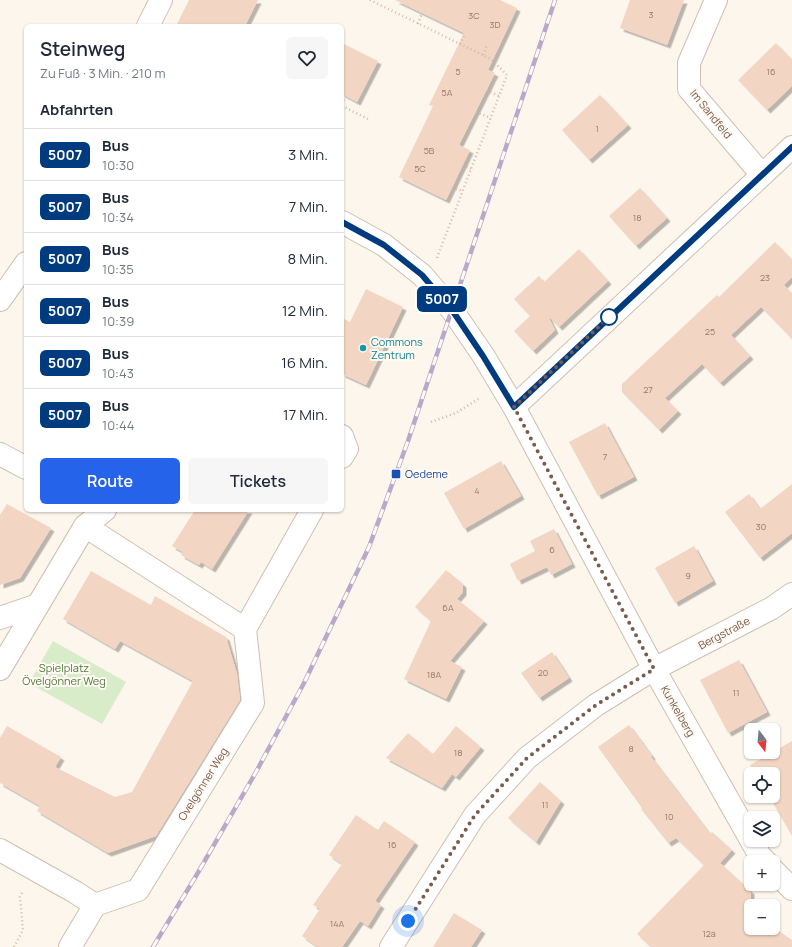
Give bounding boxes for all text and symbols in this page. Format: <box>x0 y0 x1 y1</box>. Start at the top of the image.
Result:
house number: 3 <box>649 8 654 21</box>
house number: 3C <box>468 9 480 22</box>
house number: 3D <box>489 18 501 31</box>
text: Steinweg <box>40 36 125 62</box>
button: heart <box>286 37 328 79</box>
text: Zu Fuß · 3 Min. · 210 m <box>40 64 165 82</box>
house number: 5 <box>455 65 461 78</box>
house number: 16 <box>766 65 776 78</box>
house number: 5A <box>442 86 453 99</box>
street label: Im Sandfeld <box>687 86 736 141</box>
text: Abfahrten <box>40 99 113 120</box>
house number: 1 <box>595 122 599 135</box>
text: Bus <box>102 135 129 156</box>
text: 3 Min. <box>288 144 328 165</box>
house number: 5B <box>424 144 435 157</box>
text: 5007 <box>48 145 82 164</box>
text: 10:30 <box>102 156 134 174</box>
house number: 5C <box>414 162 426 175</box>
text: Bus <box>102 187 129 208</box>
text: 7 Min. <box>289 196 328 217</box>
text: 5007 <box>48 197 82 216</box>
text: 10:34 <box>102 208 134 226</box>
house number: 18 <box>633 211 641 224</box>
text: Bus <box>102 239 129 260</box>
text: 8 Min. <box>287 248 328 269</box>
text: 5007 <box>48 249 82 268</box>
text: 10:35 <box>102 260 134 278</box>
house number: 23 <box>760 271 770 284</box>
line badge: 5007 <box>414 286 470 312</box>
text: 5007 <box>425 289 459 308</box>
text: Bus <box>102 291 129 312</box>
text: 12 Min. <box>282 300 328 321</box>
text: 5007 <box>48 301 82 320</box>
unlabelled marker <box>600 308 618 326</box>
text: 10:39 <box>102 312 134 330</box>
house number: 25 <box>705 325 715 338</box>
place label: Commons Zentrum <box>371 334 423 362</box>
text: Bus <box>102 343 129 364</box>
marker: Commons Zentrum <box>358 343 368 353</box>
text: 16 Min. <box>281 352 328 373</box>
text: 5007 <box>48 353 82 372</box>
text: 10:43 <box>102 364 134 382</box>
house number: 27 <box>643 383 653 396</box>
text: Bus <box>102 395 129 416</box>
text: 17 Min. <box>283 404 328 425</box>
text: 5007 <box>48 405 82 424</box>
text: 10:44 <box>102 416 134 434</box>
house number: 7 <box>603 450 608 463</box>
button: Route <box>40 458 180 504</box>
button: Tickets <box>188 458 328 504</box>
place label: Oedeme <box>405 466 448 481</box>
marker: Oedeme <box>390 468 402 480</box>
house number: 4 <box>474 484 480 497</box>
house number: 30 <box>756 520 766 533</box>
house number: 6 <box>549 543 555 556</box>
house number: 9 <box>685 569 691 582</box>
house number: 6A <box>442 601 454 614</box>
street label: Bergstraße <box>695 612 753 652</box>
park label: Spielplatz Övelgönner Weg <box>22 660 106 688</box>
house number: 20 <box>538 666 548 679</box>
house number: 18A <box>427 668 442 681</box>
street label: Kunkelberg <box>658 682 699 739</box>
house number: 11 <box>732 686 740 699</box>
north arrow <box>744 723 780 759</box>
map controls <box>744 723 780 935</box>
house number: 8 <box>628 742 634 755</box>
street label: Ovelgönner Weg <box>174 744 231 823</box>
house number: 18 <box>454 746 462 759</box>
button: locate <box>744 767 780 803</box>
house number: 11 <box>541 798 549 811</box>
house number: 10 <box>665 810 674 823</box>
button: layers <box>744 811 780 847</box>
house number: 16 <box>387 838 397 851</box>
button: + <box>744 855 780 891</box>
button: − <box>744 899 780 935</box>
your location <box>398 911 418 931</box>
house number: 14A <box>330 917 345 930</box>
house number: 12a <box>702 927 716 940</box>

